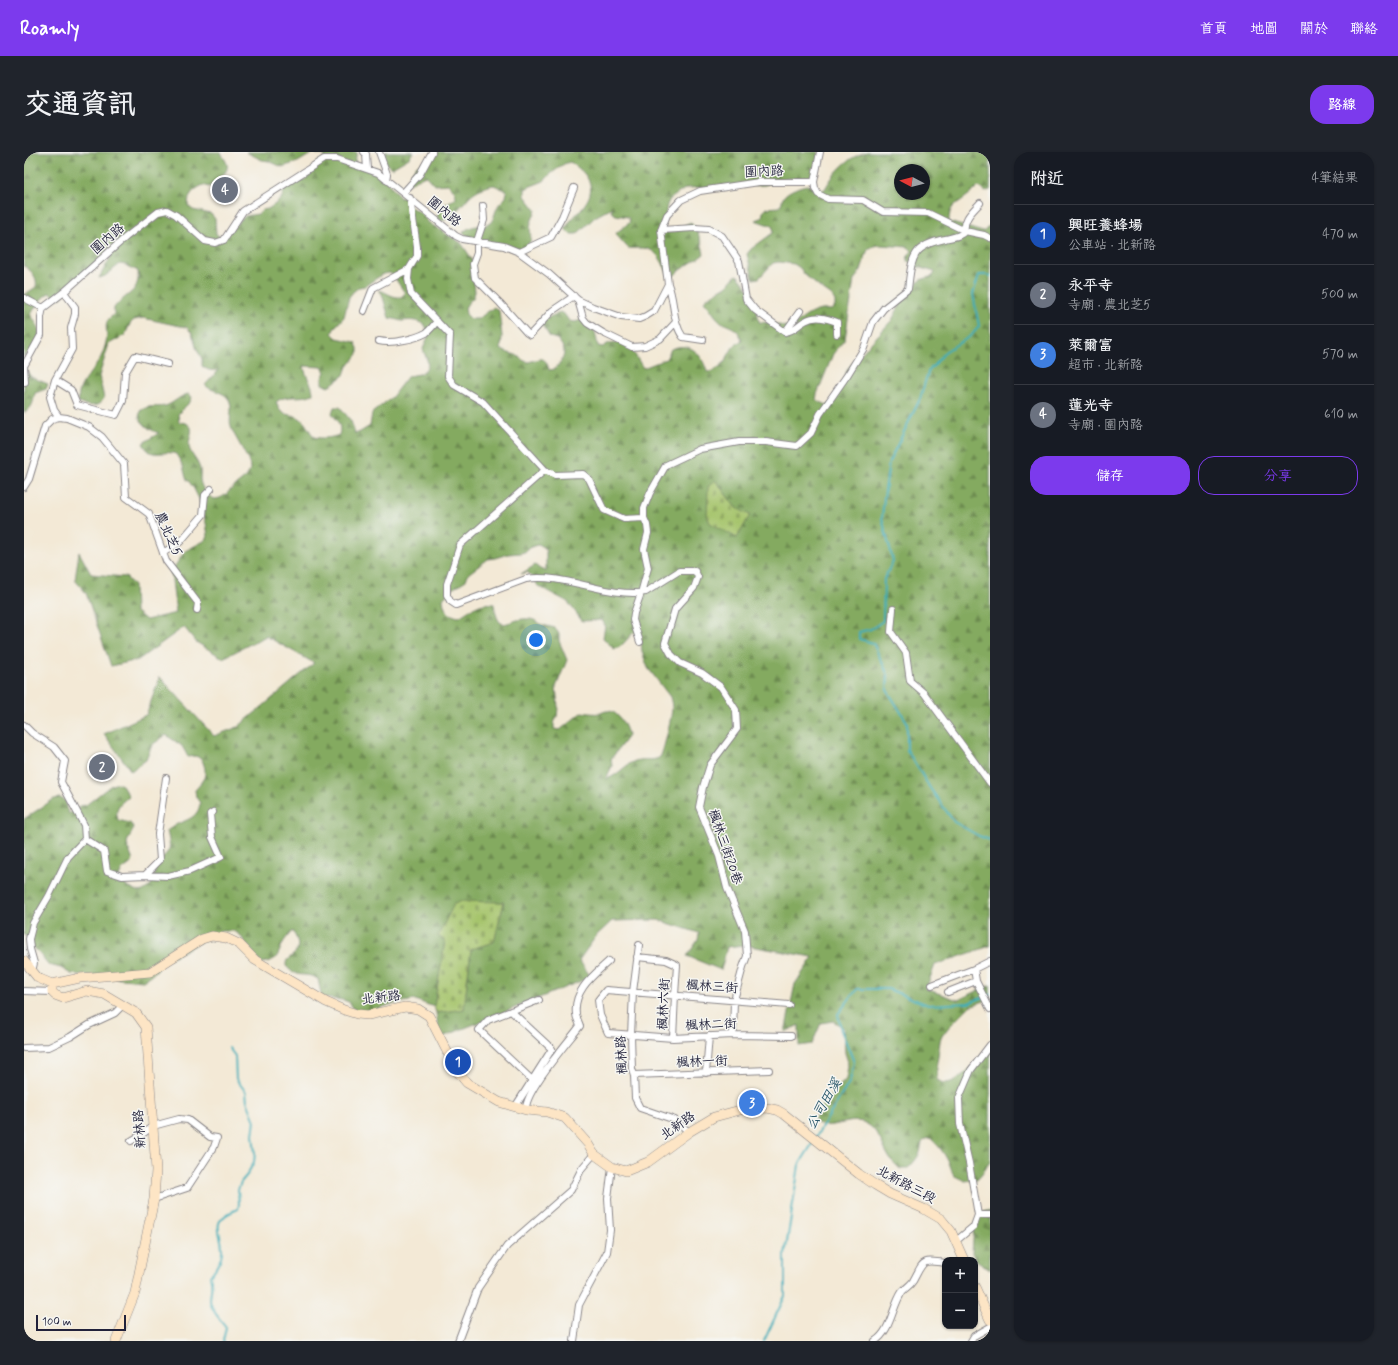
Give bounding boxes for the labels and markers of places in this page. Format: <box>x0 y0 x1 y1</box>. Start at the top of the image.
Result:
pin: 4 <box>212 175 238 205</box>
pin: 2 <box>89 752 115 782</box>
pin: 1 <box>445 1047 471 1077</box>
pin: 3 <box>739 1088 765 1118</box>

